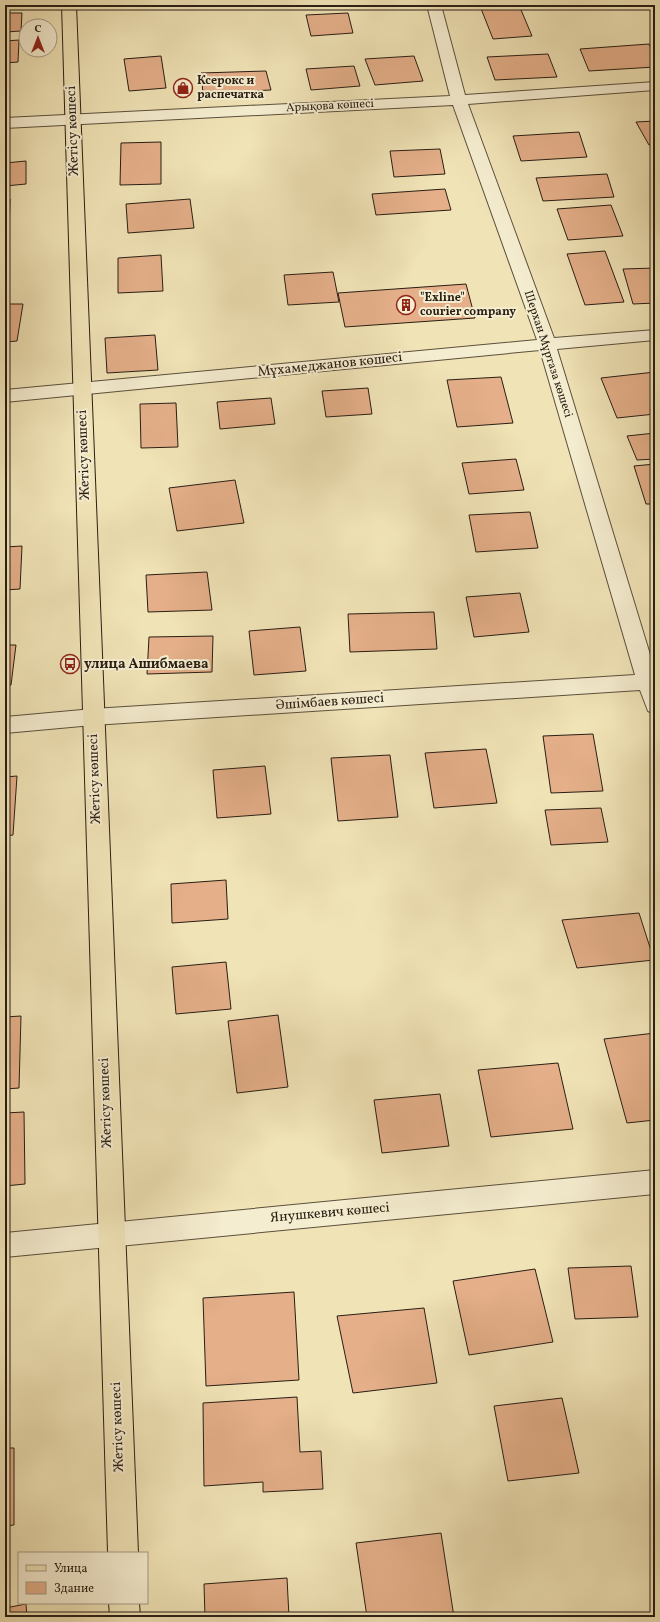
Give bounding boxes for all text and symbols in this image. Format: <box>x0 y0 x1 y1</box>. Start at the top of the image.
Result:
north arrow <box>18 18 58 58</box>
text: С <box>34 22 42 37</box>
place label: Ксерокс и распечатка <box>197 73 264 103</box>
shop icon: Ксерокс и распечатка <box>172 77 194 99</box>
street label: Жетісу көшесі <box>62 85 84 177</box>
street label: Арықова көшесі <box>286 96 375 116</box>
street label: Шерхан Мұртаза көшесі <box>520 288 576 420</box>
place label: "Exline" courier company <box>420 290 516 320</box>
building icon: "Exline" courier company <box>395 294 417 316</box>
street label: Мұхамеджанов көшесі <box>257 348 403 382</box>
street label: Жетісу көшесі <box>73 409 95 501</box>
bus stop icon: улица Ашибмаева <box>59 653 81 675</box>
place label: улица Ашибмаева <box>84 655 209 674</box>
street label: Әшімбаев көшесі <box>275 689 385 715</box>
street label: Жетісу көшесі <box>84 733 106 825</box>
street label: Жетісу көшесі <box>95 1057 117 1149</box>
street label: Янушкевич көшесі <box>269 1198 391 1228</box>
street label: Жетісу көшесі <box>107 1381 129 1473</box>
legend <box>18 1552 148 1604</box>
text: Улица <box>54 1561 87 1577</box>
text: Здание <box>54 1581 94 1597</box>

